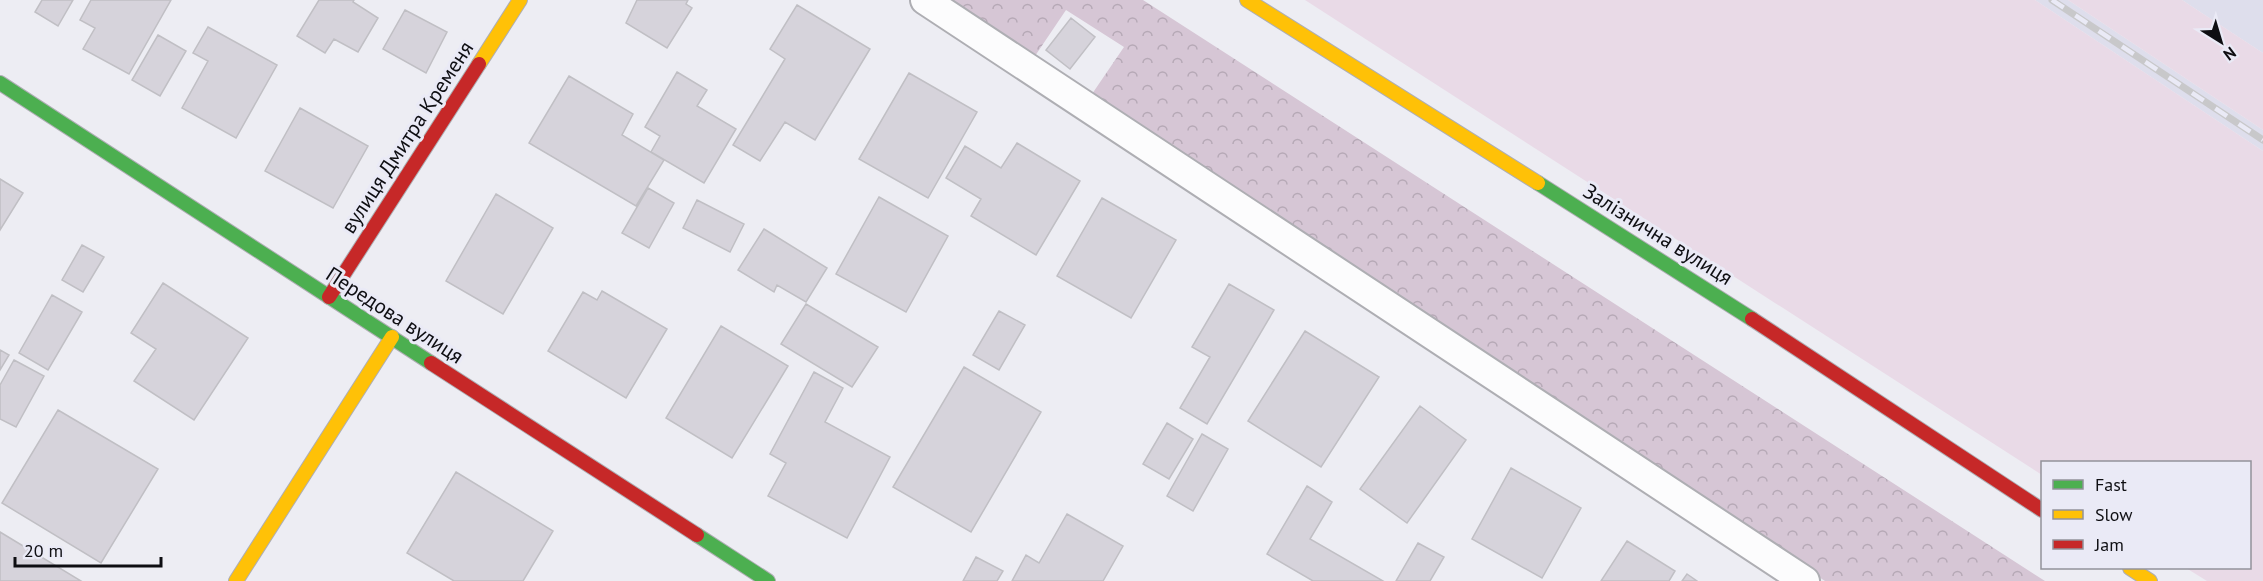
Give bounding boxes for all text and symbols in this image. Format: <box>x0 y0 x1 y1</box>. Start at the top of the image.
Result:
north arrow <box>2191 12 2251 72</box>
street label: вулиця Дмитра Кременя <box>335 36 479 238</box>
text: N <box>2220 43 2240 65</box>
street label: Залізнична вулиця <box>1578 177 1738 291</box>
street label: Передова вулиця <box>321 260 469 370</box>
legend <box>2041 461 2251 569</box>
text: Fast <box>2095 473 2127 496</box>
text: Slow <box>2095 503 2133 526</box>
scale bar <box>15 530 160 568</box>
text: Jam <box>2094 533 2124 556</box>
text: 20 m <box>24 539 63 562</box>

